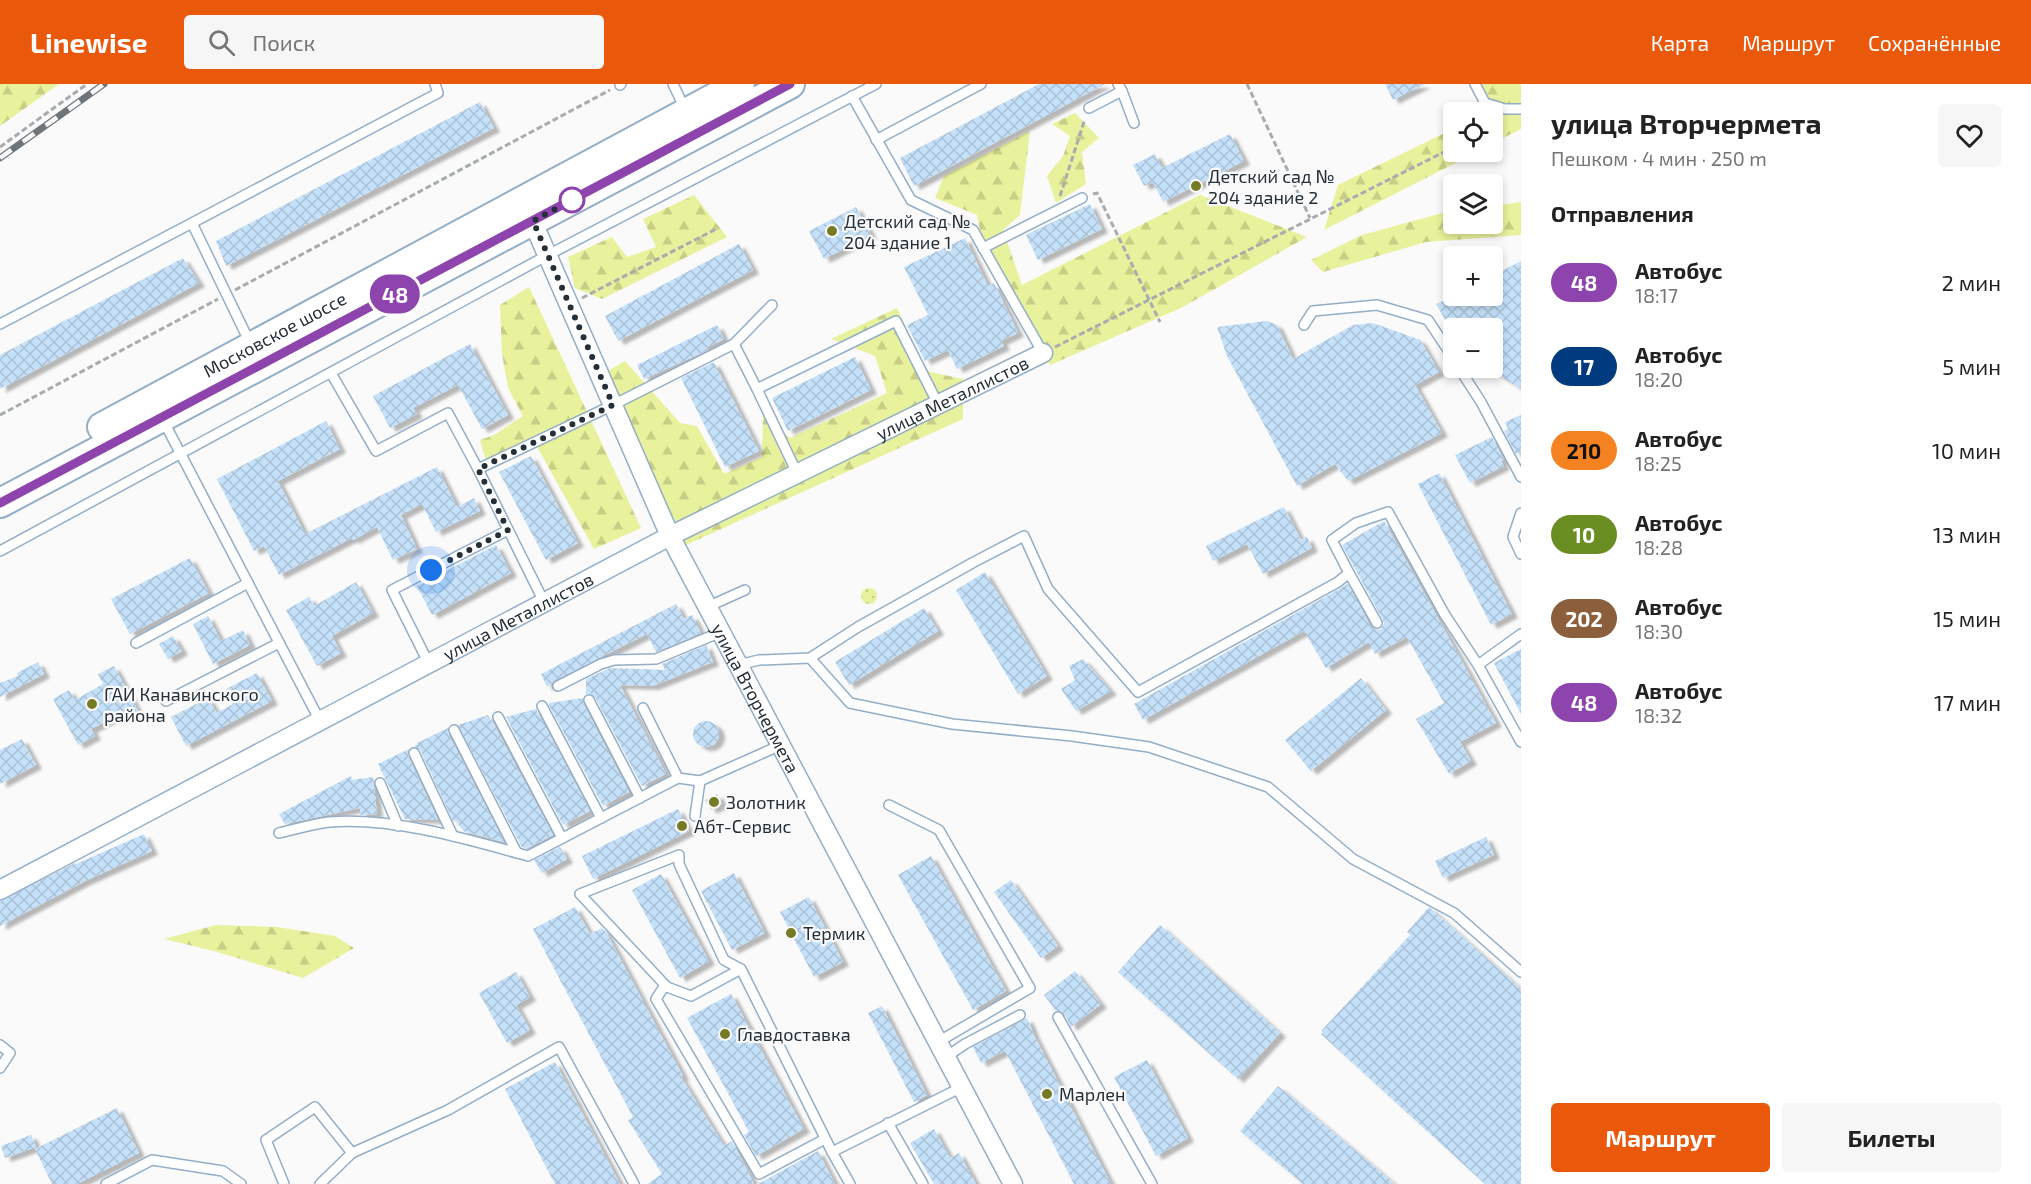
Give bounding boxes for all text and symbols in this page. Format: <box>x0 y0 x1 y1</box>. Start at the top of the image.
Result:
search box <box>184 15 604 69</box>
text: Linewise <box>30 25 148 59</box>
icon: search <box>205 26 238 59</box>
text: Поиск <box>253 29 315 55</box>
text: Карта <box>1651 30 1709 55</box>
text: Маршрут <box>1742 30 1835 55</box>
text: Сохранённые <box>1868 30 2001 55</box>
map controls <box>1443 102 1503 378</box>
button: locate <box>1443 102 1503 162</box>
button: heart <box>1938 104 2001 167</box>
text: улица Вторчермета <box>1551 106 1821 140</box>
text: Пешком · 4 мин · 250 m <box>1551 146 1767 170</box>
place label: Детский сад № 204 здание 2 <box>1208 165 1335 208</box>
button: layers <box>1443 174 1503 234</box>
marker: Детский сад № 204 здание 2 <box>1189 179 1203 193</box>
unlabelled marker <box>559 187 585 213</box>
text: Отправления <box>1551 200 1694 226</box>
place label: Детский сад № 204 здание 1 <box>844 210 971 253</box>
marker: Детский сад № 204 здание 1 <box>825 224 839 238</box>
button: + <box>1443 246 1503 306</box>
text: Автобус <box>1635 257 1723 283</box>
text: 2 мин <box>1942 269 2001 295</box>
text: 48 <box>1571 270 1597 295</box>
line badge: 48 <box>368 274 422 314</box>
text: 48 <box>382 282 408 307</box>
text: 18:17 <box>1635 283 1678 307</box>
street label: Московское шоссе <box>199 287 350 382</box>
button: − <box>1443 318 1503 378</box>
text: Автобус <box>1635 341 1723 367</box>
street label: улица Металлистов <box>872 351 1032 444</box>
text: 5 мин <box>1942 353 2001 379</box>
text: 17 <box>1574 354 1594 379</box>
text: 18:20 <box>1635 367 1683 391</box>
text: Автобус <box>1635 425 1723 451</box>
text: 10 мин <box>1932 437 2001 463</box>
text: 210 <box>1567 438 1601 463</box>
text: 18:25 <box>1635 451 1682 475</box>
text: Автобус <box>1635 509 1723 535</box>
text: 13 мин <box>1933 521 2001 547</box>
text: 10 <box>1573 522 1595 547</box>
text: 18:28 <box>1635 535 1683 559</box>
your location <box>416 555 446 585</box>
street label: улица Металлистов <box>439 568 597 665</box>
text: Автобус <box>1635 593 1723 619</box>
text: 15 мин <box>1933 605 2001 631</box>
text: 202 <box>1565 606 1603 631</box>
street label: улица Вторчермета <box>707 619 804 777</box>
text: 18:30 <box>1635 619 1683 643</box>
text: Автобус <box>1635 677 1723 703</box>
place label: ГАИ Канавинского района <box>104 683 259 726</box>
text: 17 мин <box>1934 689 2001 715</box>
text: 48 <box>1571 690 1597 715</box>
marker: ГАИ Канавинского района <box>85 697 99 711</box>
text: 18:32 <box>1635 703 1682 727</box>
place label: Золотник <box>726 791 806 813</box>
marker: Золотник <box>707 795 721 809</box>
place label: Абт-Сервис <box>694 815 792 837</box>
marker: Абт-Сервис <box>675 819 689 833</box>
place label: Термик <box>803 922 866 944</box>
marker: Термик <box>784 926 798 940</box>
place label: Главдоставка <box>737 1023 851 1045</box>
marker: Главдоставка <box>718 1027 732 1041</box>
place label: Марлен <box>1059 1083 1126 1105</box>
marker: Марлен <box>1040 1087 1054 1101</box>
button: Маршрут <box>1551 1103 1770 1172</box>
button: Билеты <box>1782 1103 2001 1172</box>

